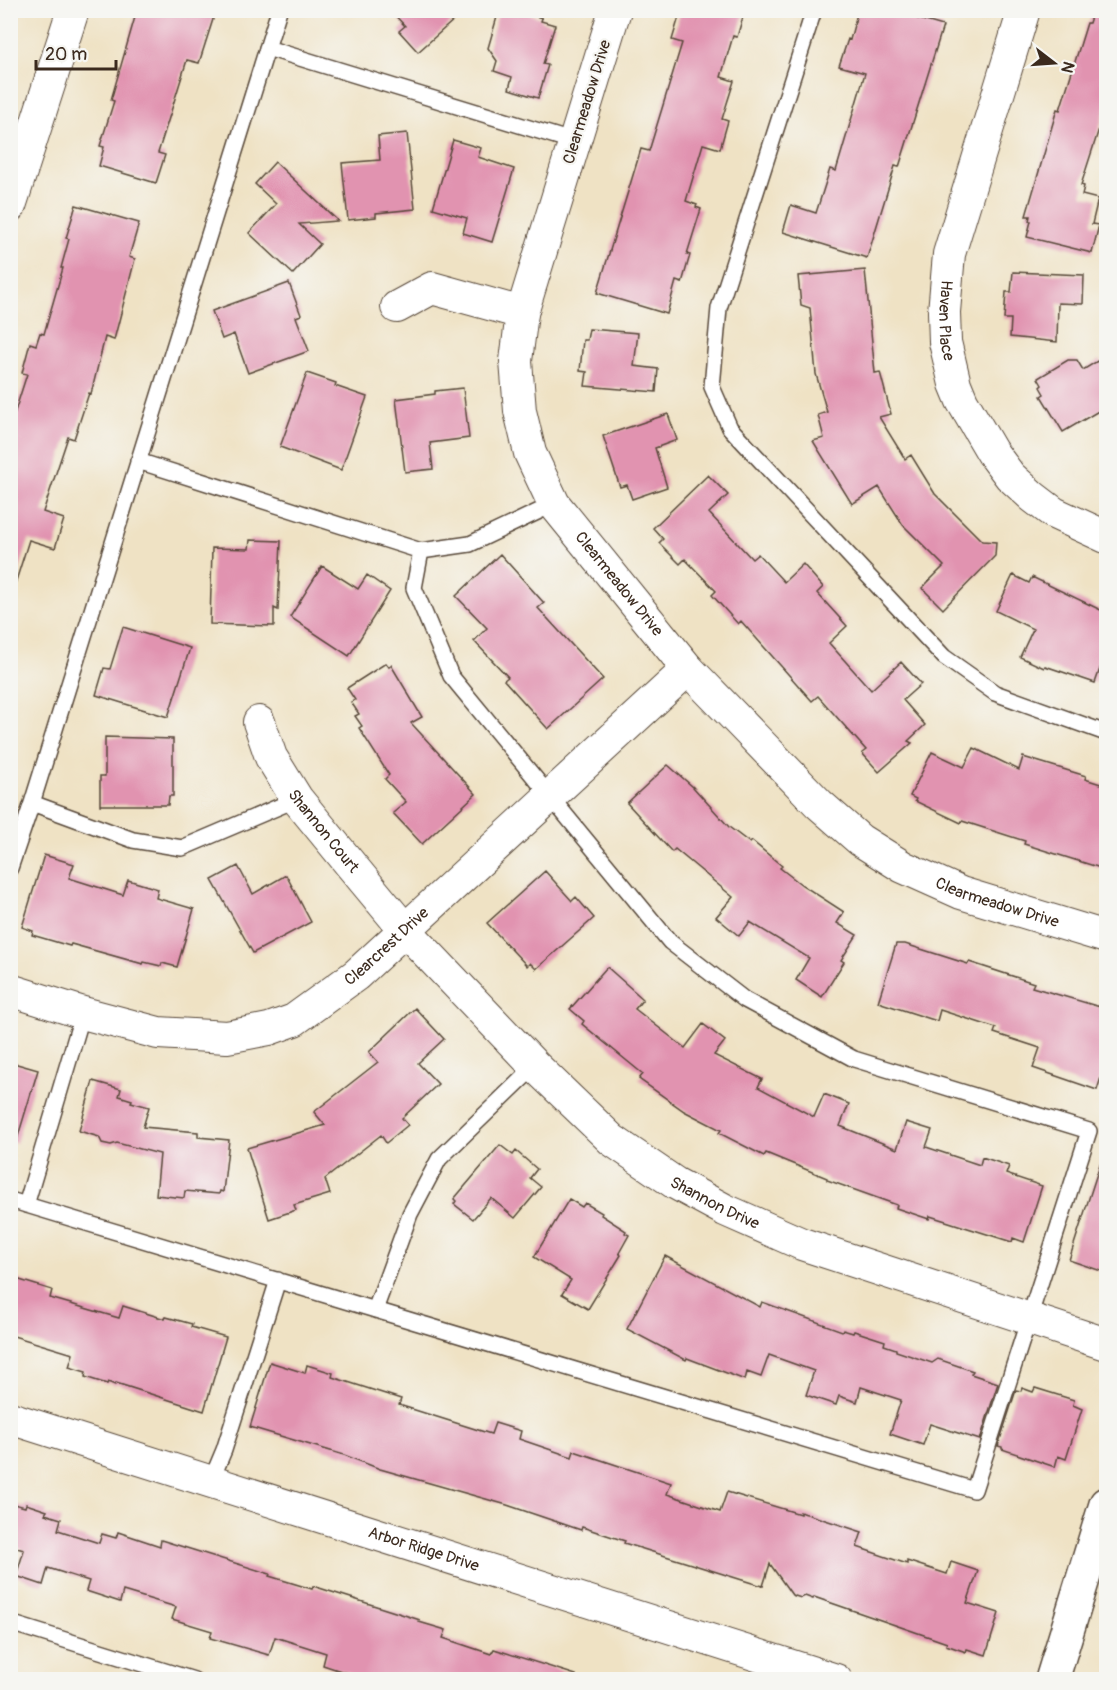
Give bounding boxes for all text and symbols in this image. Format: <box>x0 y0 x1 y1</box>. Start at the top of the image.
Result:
scale bar <box>36 33 116 71</box>
north arrow <box>1024 33 1084 93</box>
street label: Clearmeadow Drive <box>559 37 615 166</box>
text: 20 m <box>45 43 87 66</box>
text: N <box>1056 59 1079 75</box>
street label: Haven Place <box>934 279 959 363</box>
street label: Clearmeadow Drive <box>571 528 667 640</box>
street label: Shannon Court <box>284 786 364 877</box>
street label: Clearmeadow Drive <box>932 873 1061 932</box>
street label: Clearcrest Drive <box>340 903 433 990</box>
street label: Shannon Drive <box>667 1172 763 1234</box>
street label: Arbor Ridge Drive <box>366 1522 482 1576</box>

